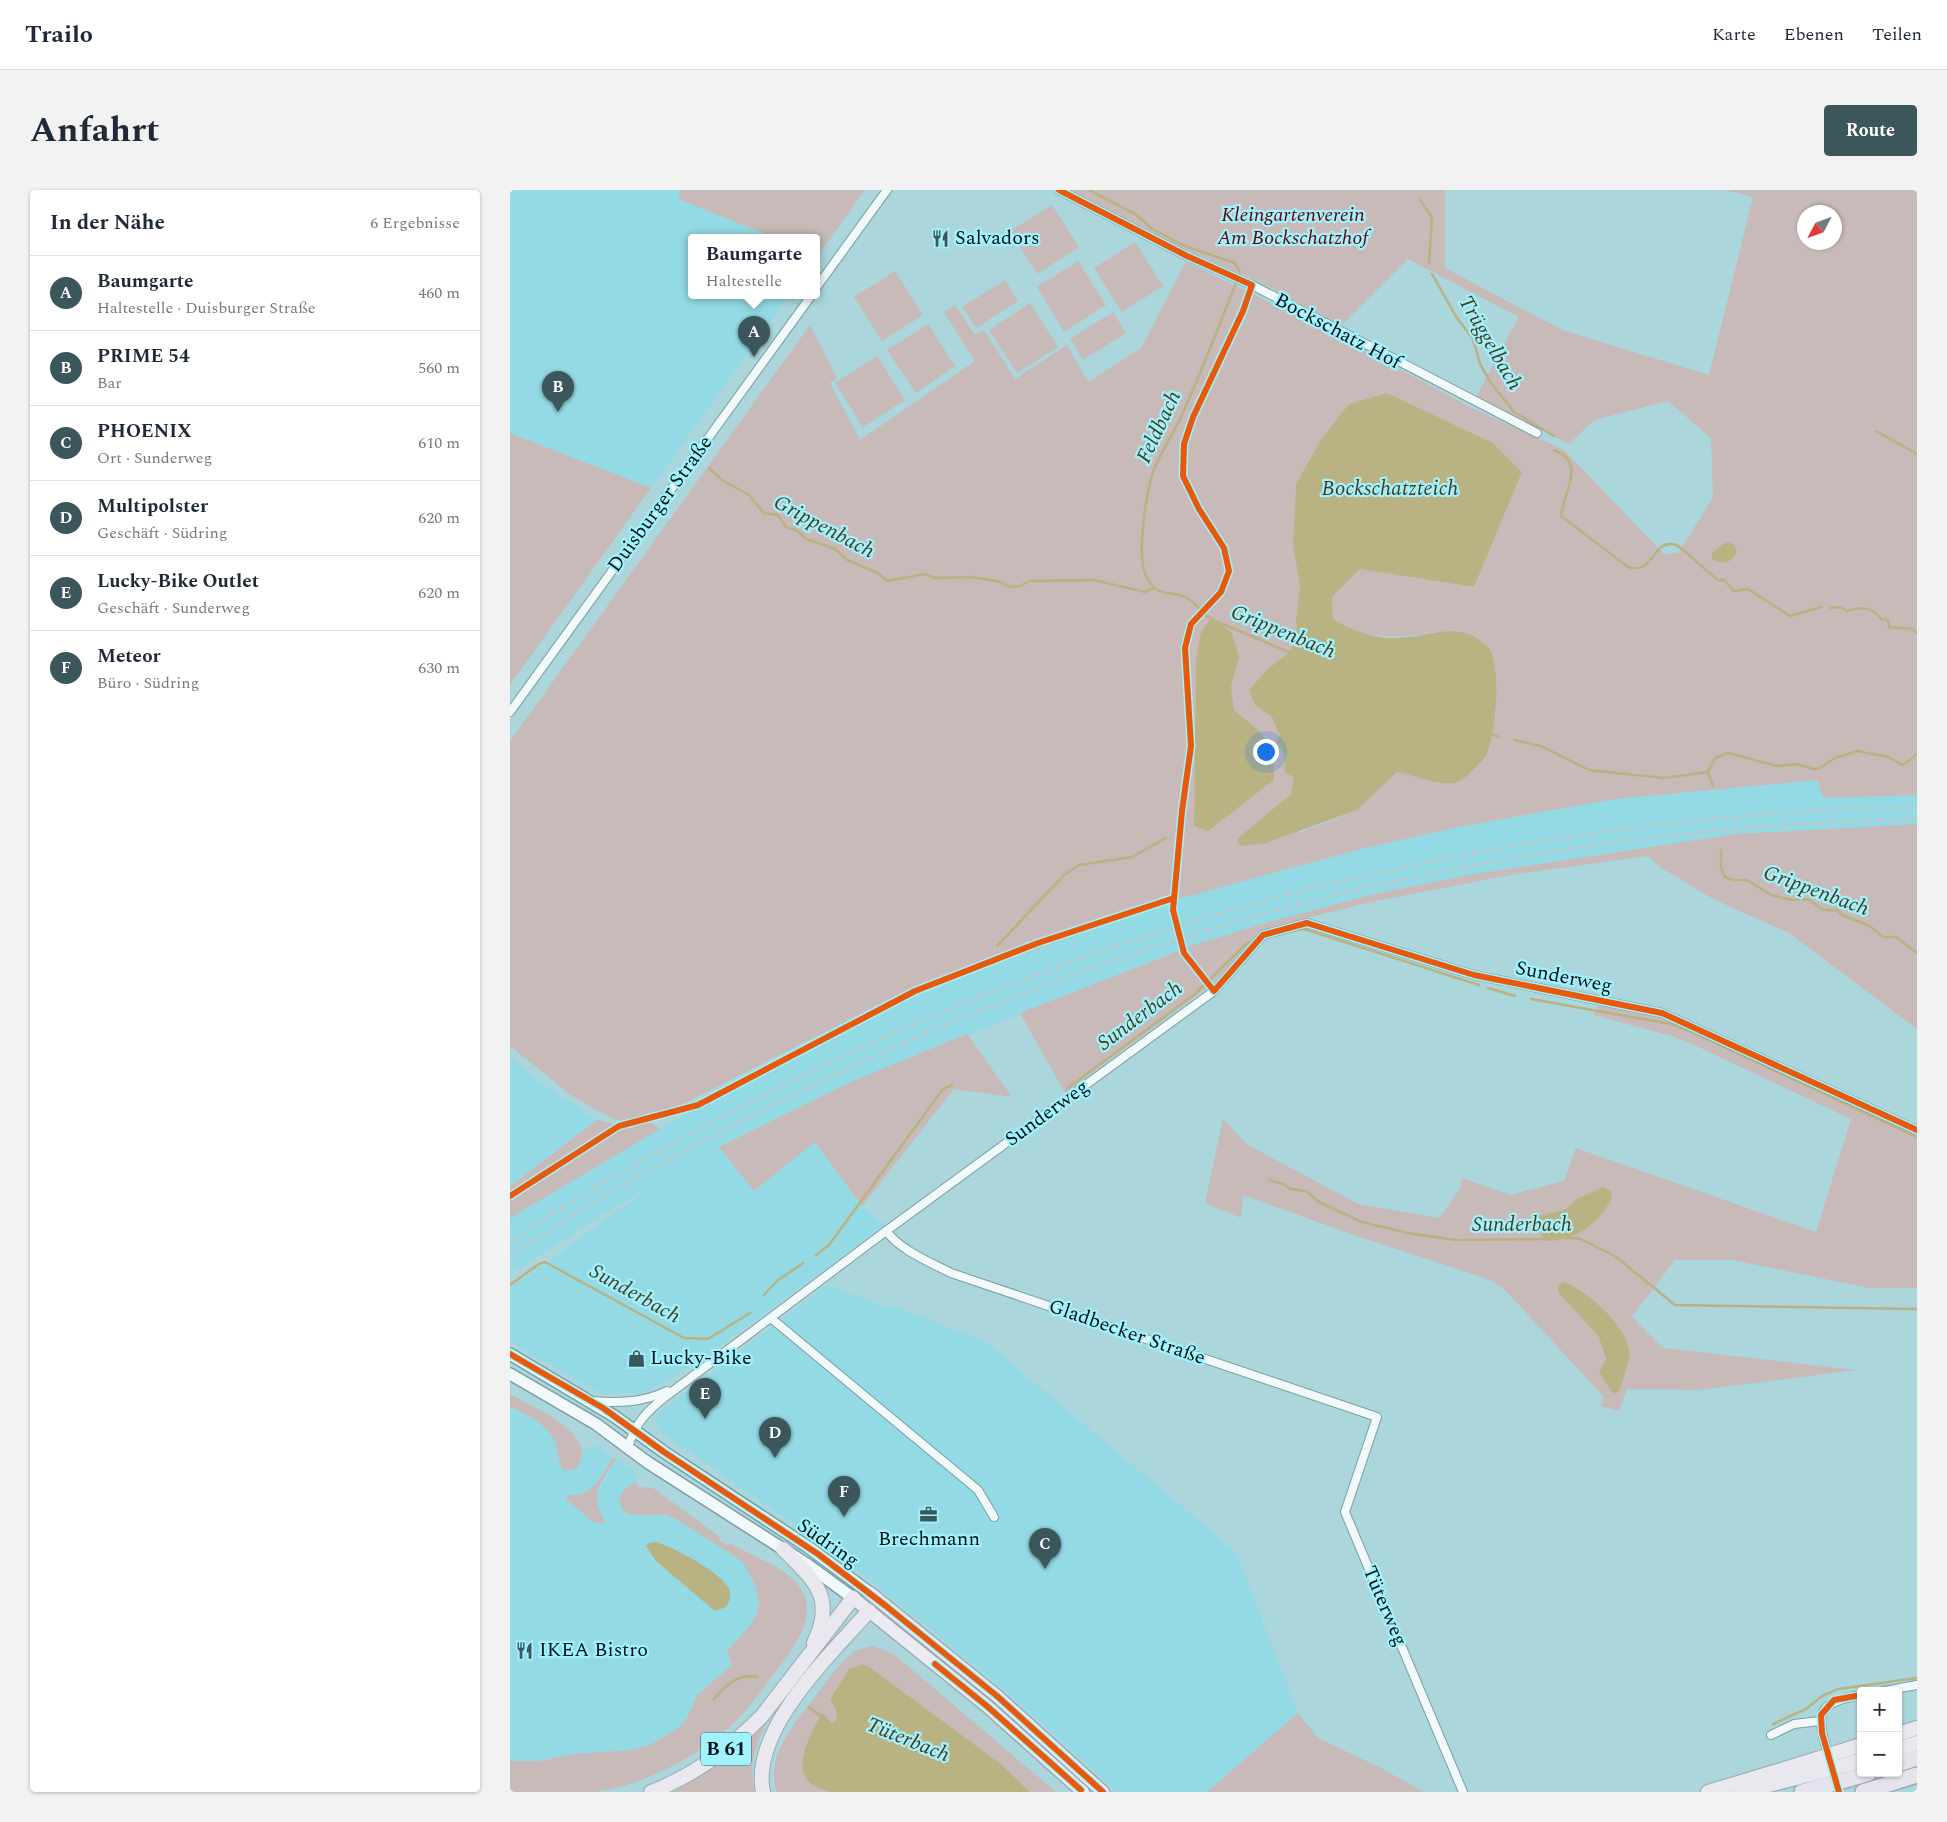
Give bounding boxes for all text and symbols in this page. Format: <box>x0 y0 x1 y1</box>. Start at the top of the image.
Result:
text: Trailo <box>25 17 93 53</box>
text: Karte <box>1712 21 1756 48</box>
text: Ebenen <box>1784 21 1844 48</box>
text: Teilen <box>1872 21 1922 48</box>
text: Anfahrt <box>30 104 160 157</box>
button: Route <box>1824 105 1917 156</box>
park label: Kleingartenverein Am Bockschatzhof <box>1216 200 1372 253</box>
north arrow <box>1797 205 1842 250</box>
text: In der Nähe <box>50 207 165 239</box>
text: 6 Ergebnisse <box>370 211 460 235</box>
place label: Salvadors <box>955 223 1040 253</box>
restaurant icon: Salvadors <box>931 228 951 248</box>
popup <box>688 234 820 299</box>
text: Baumgarte <box>706 240 802 269</box>
text: Baumgarte <box>97 267 193 296</box>
text: Haltestelle <box>706 269 782 293</box>
text: A <box>60 281 72 305</box>
text: 460 m <box>418 281 460 305</box>
street label: Bockschatz Hof <box>1269 285 1409 378</box>
water label: Trüggelbach <box>1450 290 1530 397</box>
text: Haltestelle · Duisburger Straße <box>97 296 315 320</box>
pin: A <box>738 316 770 357</box>
text: PRIME 54 <box>97 342 190 371</box>
text: B <box>60 356 72 380</box>
text: 560 m <box>418 356 460 380</box>
text: Bar <box>97 371 122 395</box>
pin: B <box>542 371 574 412</box>
water label: Feldbach <box>1128 385 1190 469</box>
text: PHOENIX <box>97 417 192 446</box>
street label: Duisburger Straße <box>600 429 720 579</box>
text: C <box>60 431 72 455</box>
text: 610 m <box>418 431 460 455</box>
text: Ort · Sunderweg <box>97 446 212 470</box>
water label: Bockschatzteich <box>1322 473 1459 505</box>
water label: Grippenbach <box>768 487 880 567</box>
text: Multipolster <box>97 492 208 521</box>
text: D <box>60 506 72 530</box>
text: 620 m <box>418 506 460 530</box>
text: Geschäft · Südring <box>97 521 227 545</box>
text: Lucky-Bike Outlet <box>97 567 259 596</box>
text: E <box>61 581 71 605</box>
text: 620 m <box>418 581 460 605</box>
text: Geschäft · Sunderweg <box>97 596 250 620</box>
water label: Grippenbach <box>1226 596 1340 668</box>
text: Meteor <box>97 642 161 671</box>
text: F <box>61 656 71 680</box>
text: 630 m <box>418 656 460 680</box>
text: Büro · Südring <box>97 671 199 695</box>
your location <box>1253 739 1279 765</box>
water label: Grippenbach <box>1759 857 1874 925</box>
street label: Sunderweg <box>1513 953 1615 1001</box>
water label: Sunderbach <box>1091 973 1190 1059</box>
street label: Sunderweg <box>999 1072 1095 1154</box>
water label: Sunderbach <box>1472 1209 1572 1241</box>
water label: Sunderbach <box>584 1256 686 1332</box>
street label: Gladbecker Straße <box>1045 1291 1209 1373</box>
place label: Lucky-Bike <box>650 1343 752 1373</box>
shop icon: Lucky-Bike <box>626 1348 646 1368</box>
pin: E <box>689 1378 721 1419</box>
pin: D <box>759 1417 791 1458</box>
pin: F <box>828 1476 860 1517</box>
office icon: Brechmann <box>919 1505 939 1525</box>
street label: Südring <box>791 1511 865 1575</box>
place label: Brechmann <box>878 1524 980 1554</box>
pin: C <box>1029 1528 1061 1569</box>
street label: Tüterweg <box>1355 1561 1415 1651</box>
place label: IKEA Bistro <box>539 1635 648 1665</box>
restaurant icon: IKEA Bistro <box>515 1640 535 1660</box>
map controls <box>1857 1687 1902 1777</box>
button: + <box>1857 1687 1902 1732</box>
water label: Tüterbach <box>861 1709 955 1771</box>
road number: B 61 <box>701 1732 751 1766</box>
button: − <box>1857 1732 1902 1777</box>

